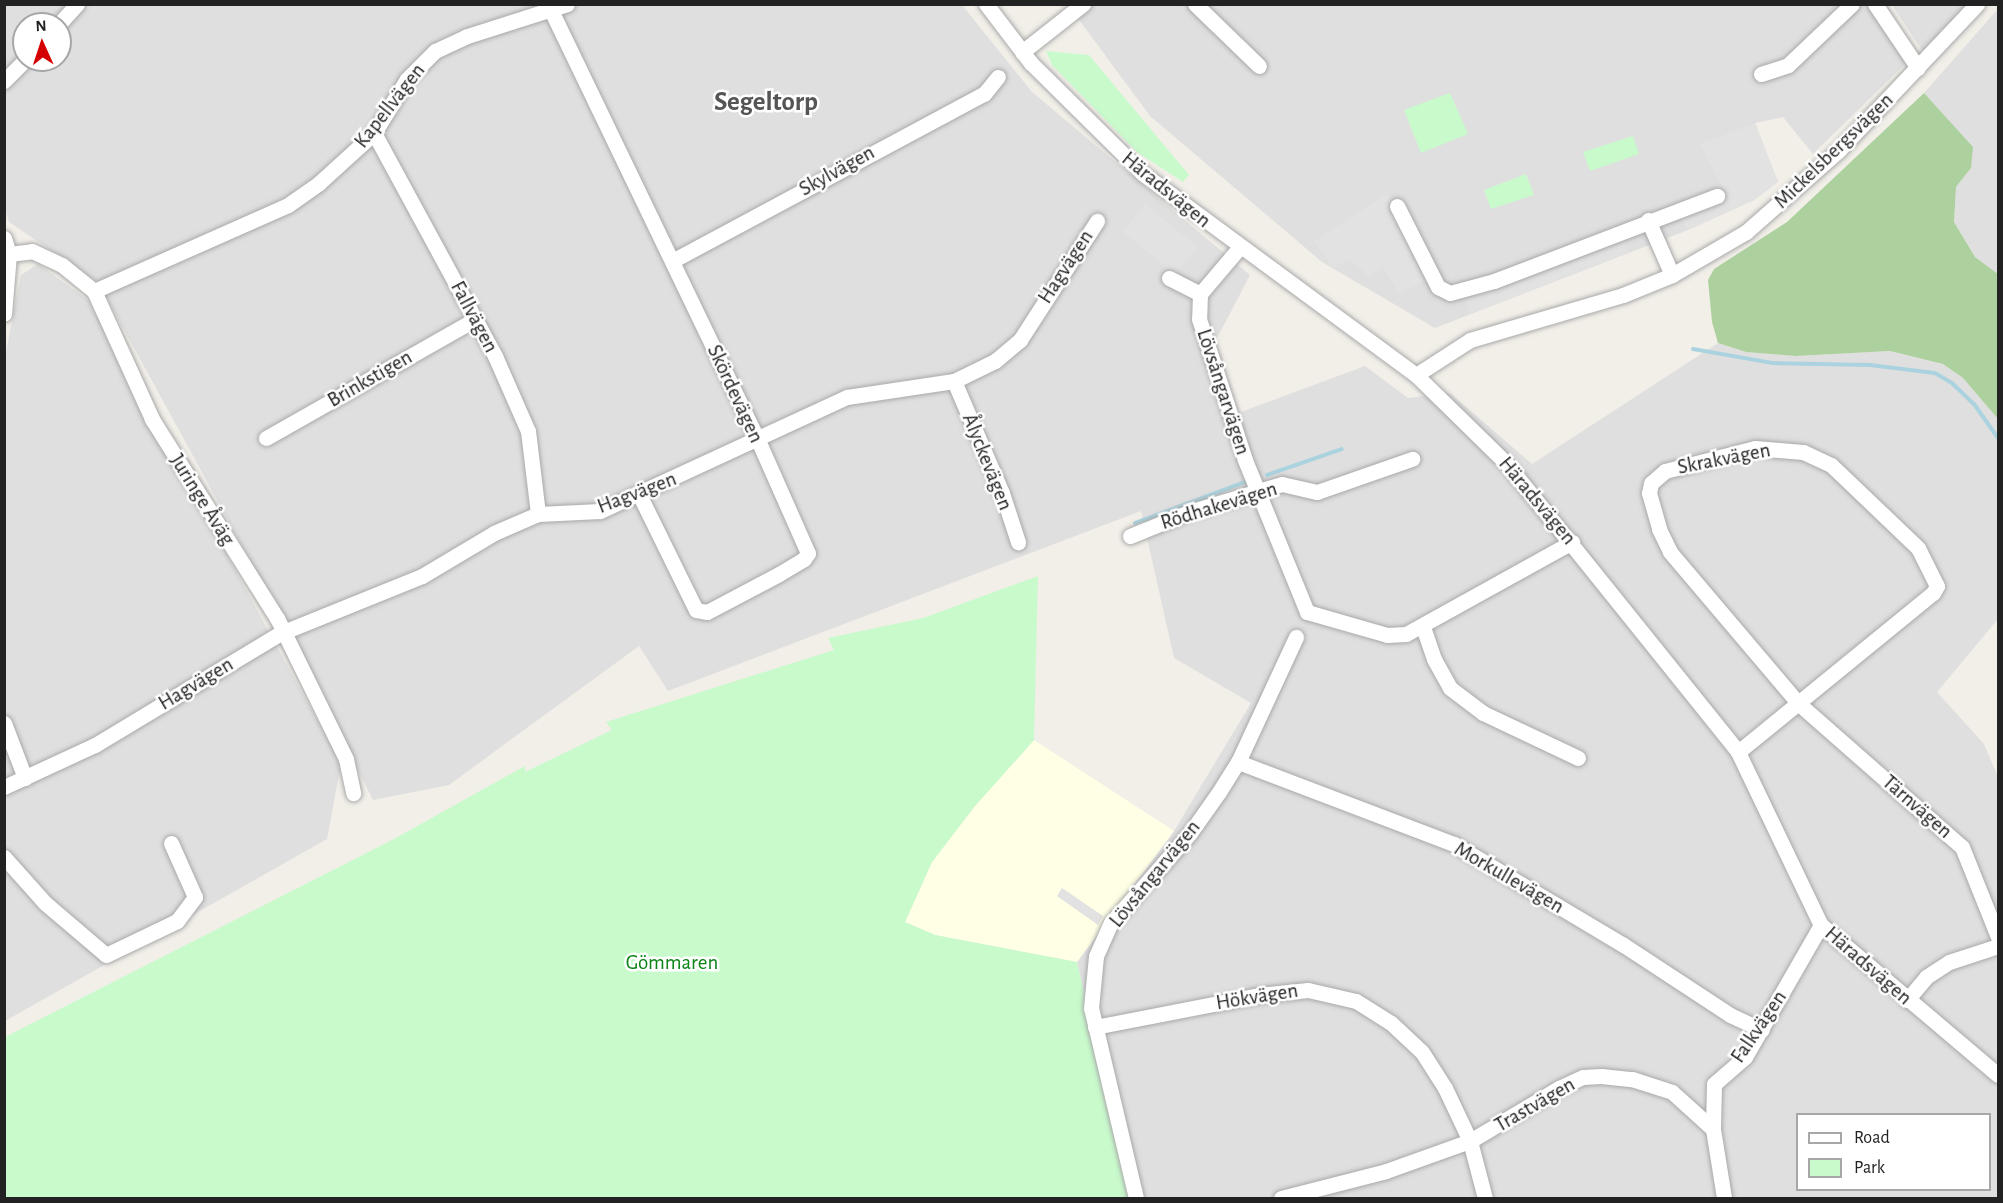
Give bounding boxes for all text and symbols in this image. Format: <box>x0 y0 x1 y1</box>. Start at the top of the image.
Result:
north arrow <box>12 12 72 72</box>
text: N <box>35 18 47 34</box>
street label: Kapellvägen <box>349 59 431 153</box>
district label: Segeltorp <box>714 86 818 118</box>
street label: Mickelsbergsvägen <box>1769 88 1899 214</box>
street label: Skylvägen <box>795 140 879 202</box>
street label: Häradsvägen <box>1116 146 1216 234</box>
street label: Hagvägen <box>1033 225 1099 309</box>
street label: Fallvägen <box>445 277 503 357</box>
street label: Lövsångarvägen <box>1191 326 1255 458</box>
street label: Skördevägen <box>701 341 769 447</box>
street label: Brinkstigen <box>323 345 417 413</box>
street label: Ålyckevägen <box>956 410 1018 514</box>
street label: Skrakvägen <box>1675 438 1773 480</box>
street label: Juringe Åväg <box>164 450 240 550</box>
street label: Häradsvägen <box>1493 452 1581 550</box>
street label: Hagvägen <box>594 466 680 520</box>
street label: Rödhakevägen <box>1158 476 1280 536</box>
street label: Hagvägen <box>154 652 238 716</box>
street label: Tärnvägen <box>1877 770 1957 844</box>
street label: Lövsångarvägen <box>1104 815 1206 933</box>
street label: Morkullevägen <box>1450 836 1568 920</box>
street label: Häradsvägen <box>1819 921 1917 1011</box>
park label: Gömmaren <box>626 950 718 976</box>
street label: Hökvägen <box>1214 978 1300 1016</box>
street label: Falkvägen <box>1726 986 1792 1068</box>
street label: Trastvägen <box>1490 1072 1580 1138</box>
legend <box>1796 1113 1991 1191</box>
text: Road <box>1854 1129 1890 1147</box>
text: Park <box>1854 1159 1885 1177</box>

